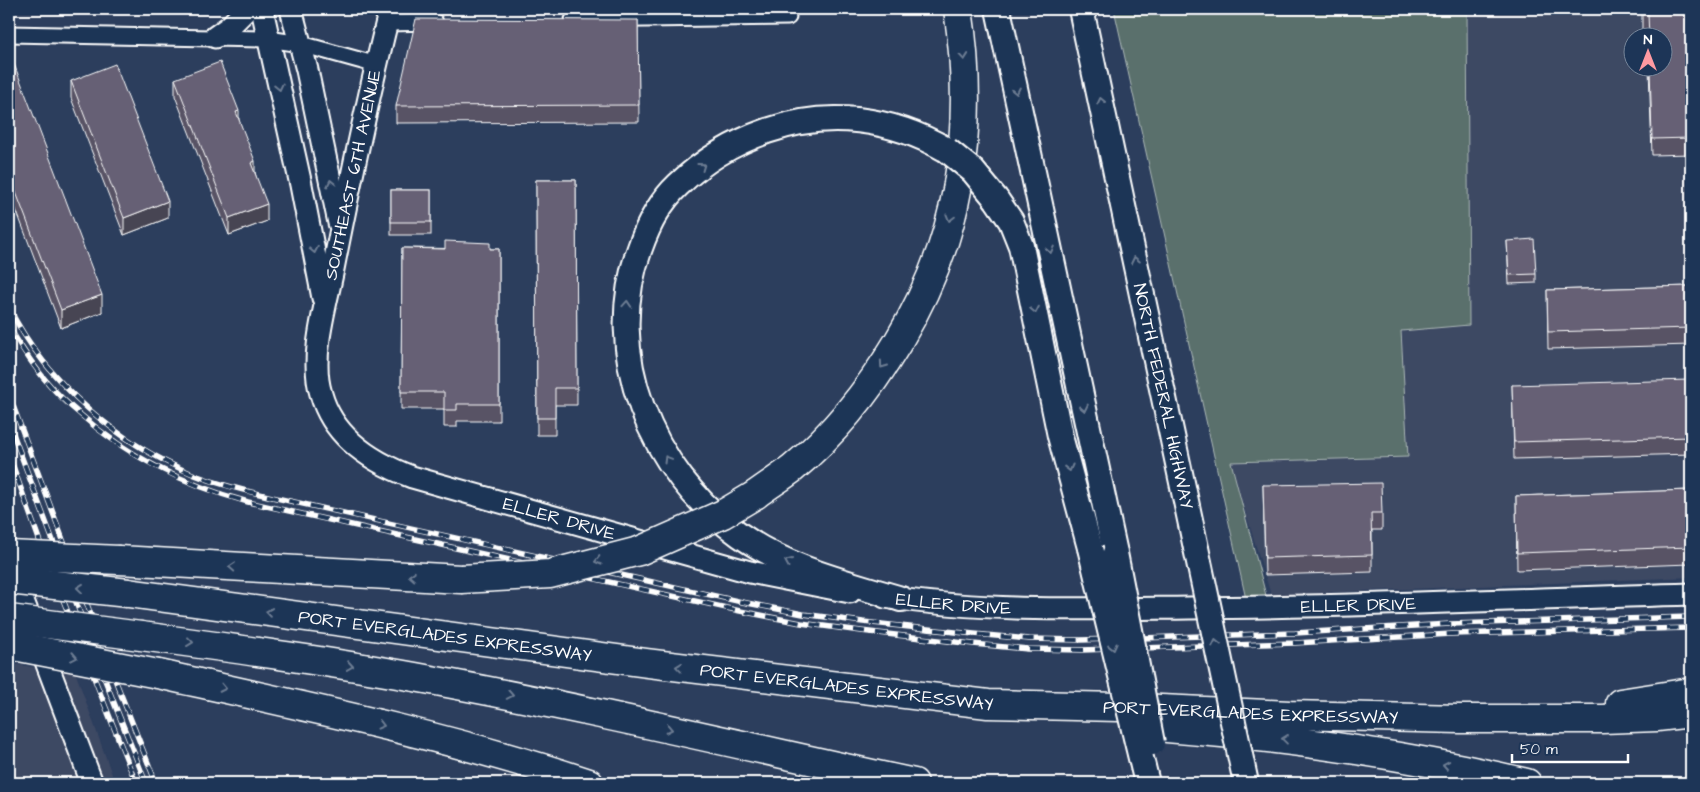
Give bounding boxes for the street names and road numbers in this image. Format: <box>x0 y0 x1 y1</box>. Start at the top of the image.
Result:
street label: SOUTHEAST 6TH AVENUE <box>319 67 388 282</box>
street label: NORTH FEDERAL HIGHWAY <box>1127 281 1200 512</box>
street label: ELLER DRIVE <box>500 491 619 546</box>
street label: ELLER DRIVE <box>895 586 1012 620</box>
street label: ELLER DRIVE <box>1300 591 1417 619</box>
street label: PORT EVERGLADES EXPRESSWAY <box>297 604 594 668</box>
street label: PORT EVERGLADES EXPRESSWAY <box>699 657 994 717</box>
street label: PORT EVERGLADES EXPRESSWAY <box>1103 694 1399 730</box>

